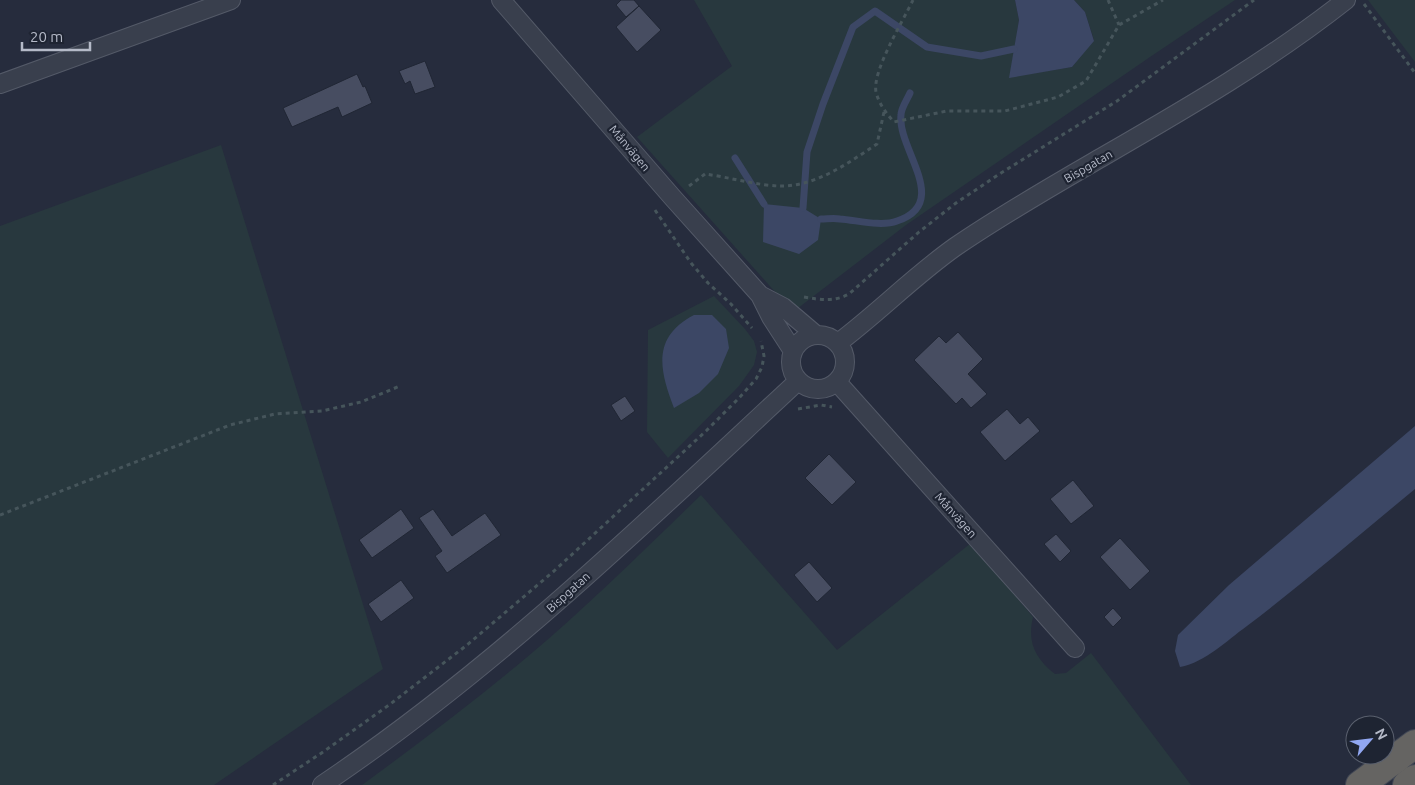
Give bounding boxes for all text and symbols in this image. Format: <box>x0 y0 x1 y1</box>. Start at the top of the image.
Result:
scale bar <box>22 20 90 52</box>
text: 20 m <box>30 28 63 45</box>
street label: Månvägen <box>607 122 653 174</box>
street label: Bispgatan <box>1062 147 1114 185</box>
street label: Månvägen <box>932 490 980 540</box>
street label: Bispgatan <box>544 569 592 615</box>
north arrow <box>1345 715 1395 765</box>
text: N <box>1372 726 1391 742</box>

